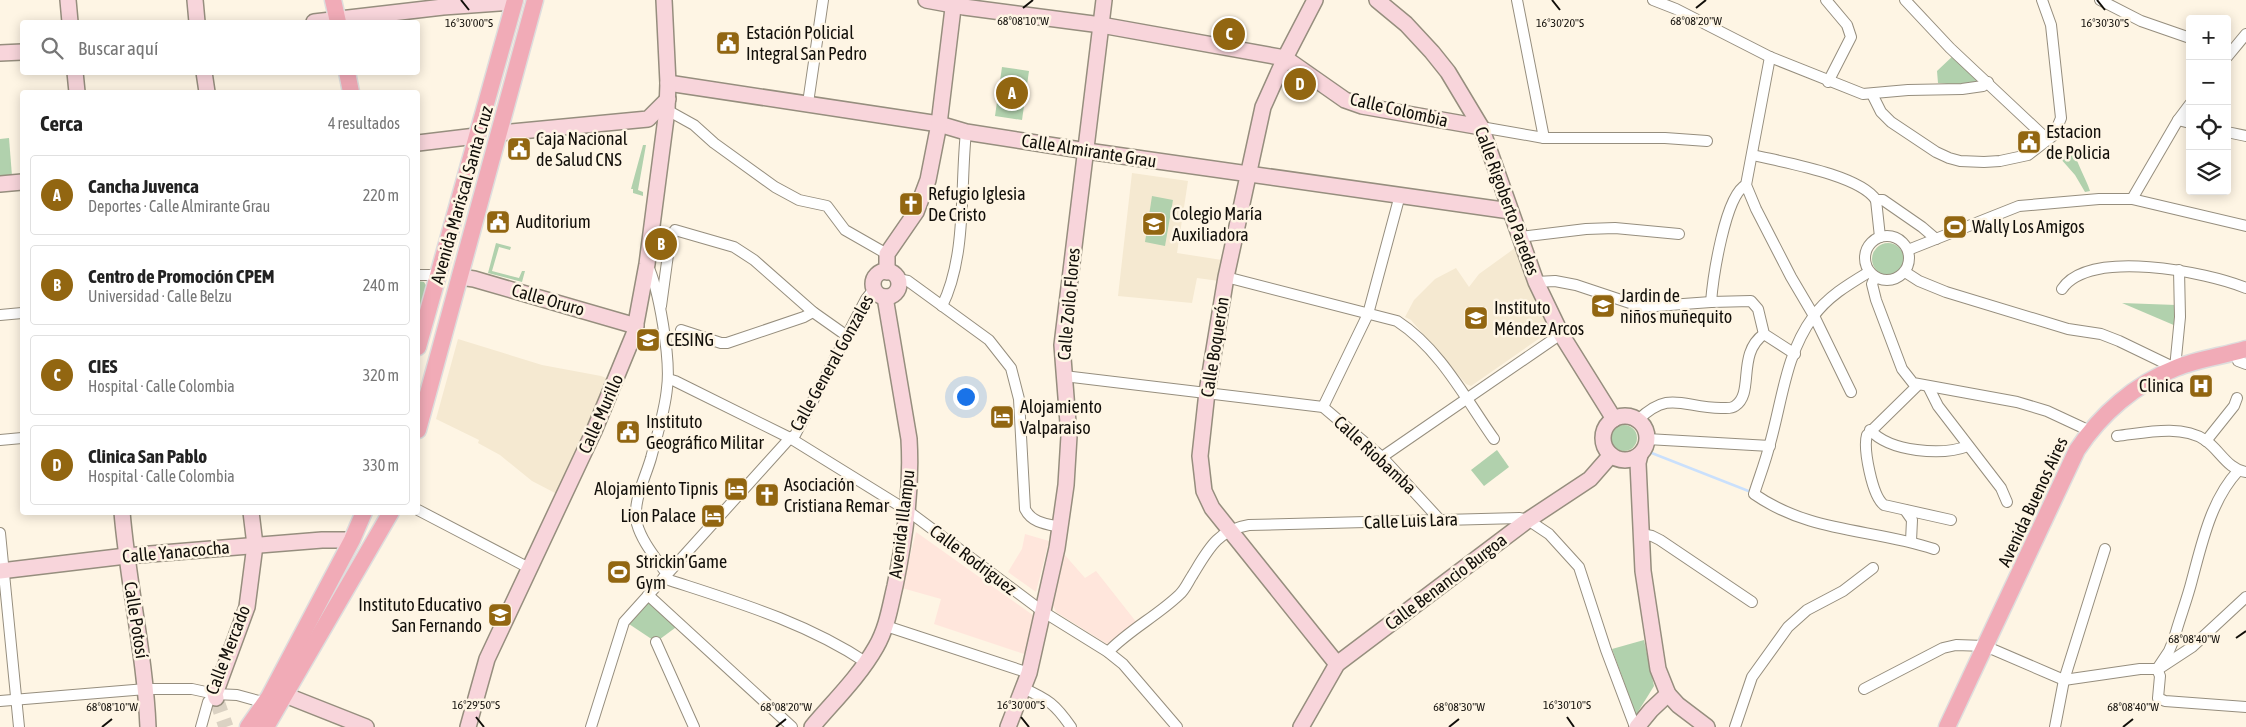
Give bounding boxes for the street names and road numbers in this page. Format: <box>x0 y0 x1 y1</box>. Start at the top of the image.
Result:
street label: Calle Colombia <box>1348 88 1450 131</box>
street label: Avenida Mariscal Santa Cruz <box>426 103 497 286</box>
street label: Calle Rigoberto Paredes <box>1471 124 1544 278</box>
street label: Calle Almirante Grau <box>1020 129 1158 172</box>
street label: Calle Zoilo Flores <box>1053 247 1084 361</box>
street label: Calle Oruro <box>509 279 587 320</box>
street label: Calle General Gonzales <box>785 291 878 434</box>
street label: Calle Boquerón <box>1196 295 1233 399</box>
street label: Calle Murillo <box>574 371 627 457</box>
street label: Calle Riobamba <box>1330 411 1421 498</box>
street label: Avenida Buenos Aires <box>1993 434 2072 570</box>
street label: Avenida Illampu <box>884 468 919 579</box>
street label: Calle Luis Lara <box>1364 508 1458 533</box>
street label: Calle Rodriguez <box>926 520 1021 599</box>
street label: Calle Benancio Burgoa <box>1381 529 1511 634</box>
street label: Calle Yanacocha <box>121 536 231 567</box>
street label: Calle Potosí <box>120 580 153 660</box>
street label: Calle Mercado <box>201 602 254 697</box>

